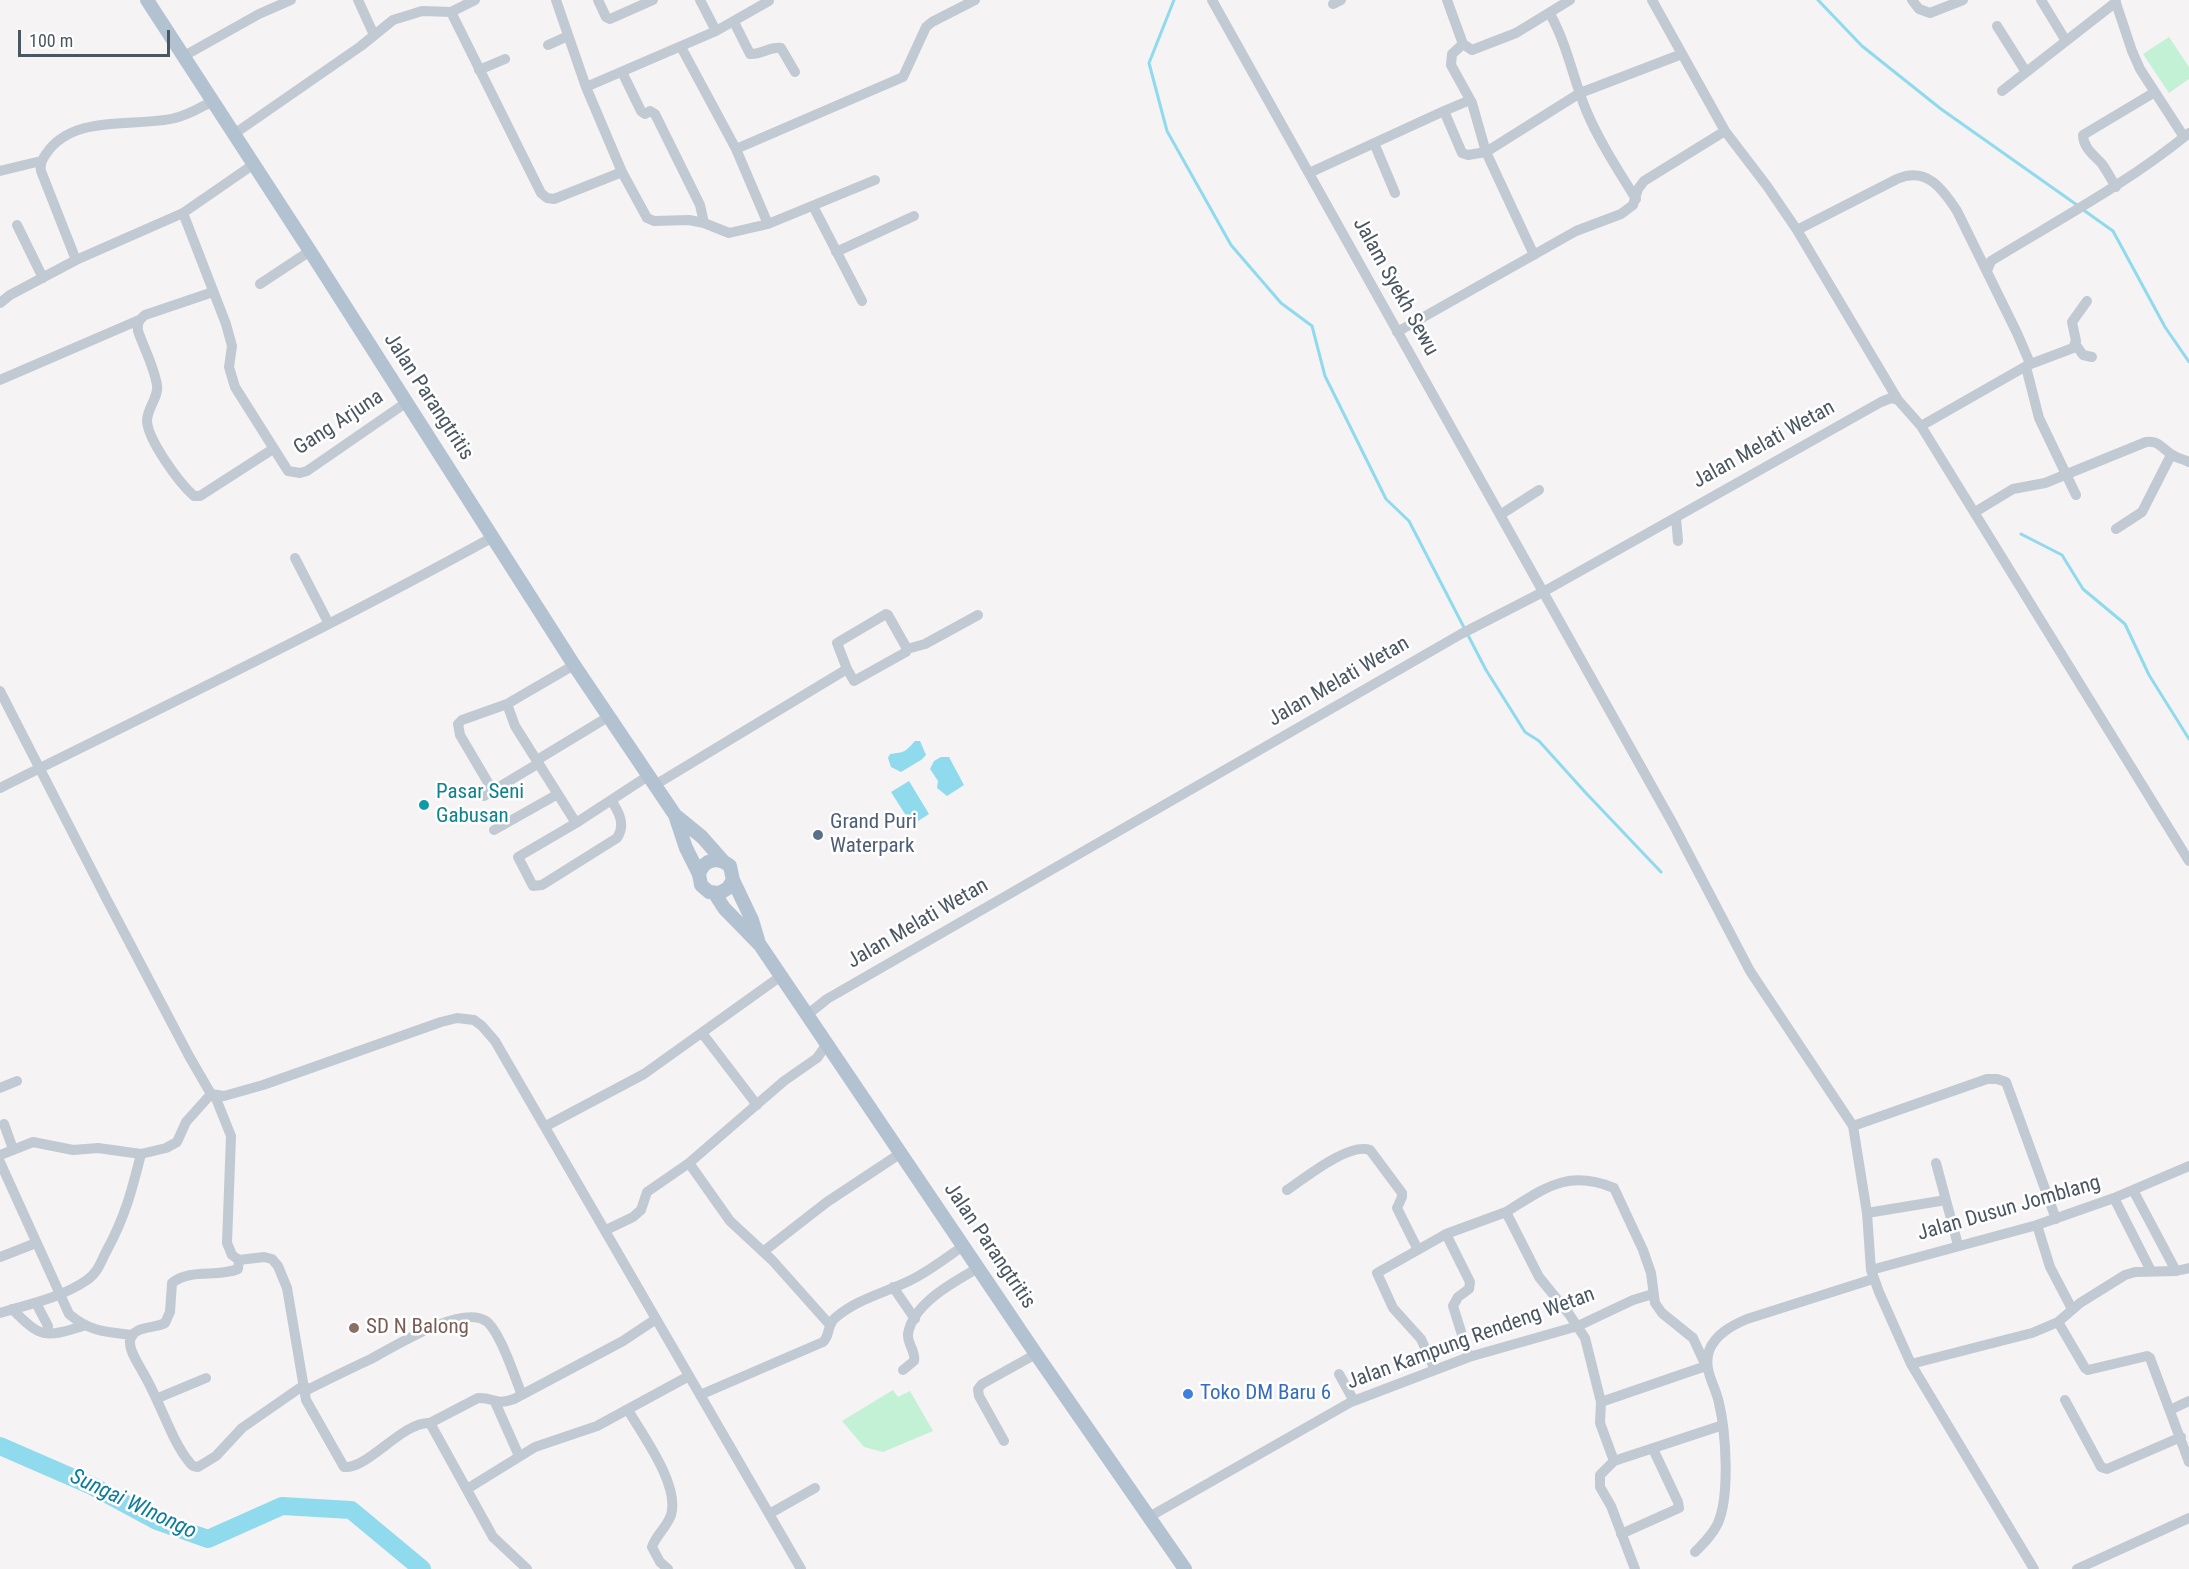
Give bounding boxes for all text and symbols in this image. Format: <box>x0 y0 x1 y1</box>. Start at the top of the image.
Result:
scale bar <box>21 18 172 56</box>
text: 100 m <box>29 30 73 51</box>
street label: Jalam Syekh Sewu <box>1347 214 1443 360</box>
street label: Jalan Parangtritis <box>378 329 478 465</box>
street label: Gang Arjuna <box>290 385 388 461</box>
street label: Jalan Melati Wetan <box>1689 396 1839 494</box>
street label: Jalan Melati Wetan <box>1264 631 1414 733</box>
place label: Pasar Seni Gabusan <box>436 780 524 830</box>
marker: Pasar Seni Gabusan <box>417 798 431 812</box>
place label: Grand Puri Waterpark <box>830 810 917 860</box>
marker: Grand Puri Waterpark <box>811 828 825 842</box>
street label: Jalan Melati Wetan <box>843 873 993 975</box>
street label: Jalan Dusun Jomblang <box>1915 1171 2103 1247</box>
street label: Jalan Parangtritis <box>938 1178 1040 1314</box>
street label: Jalan Kampung Rendeng Wetan <box>1344 1282 1598 1396</box>
place label: SD N Balong <box>366 1315 469 1341</box>
marker: SD N Balong <box>347 1321 361 1335</box>
place label: Toko DM Baru 6 <box>1200 1381 1331 1407</box>
marker: Toko DM Baru 6 <box>1181 1387 1195 1401</box>
water label: Sungai WInongo <box>66 1464 200 1546</box>

